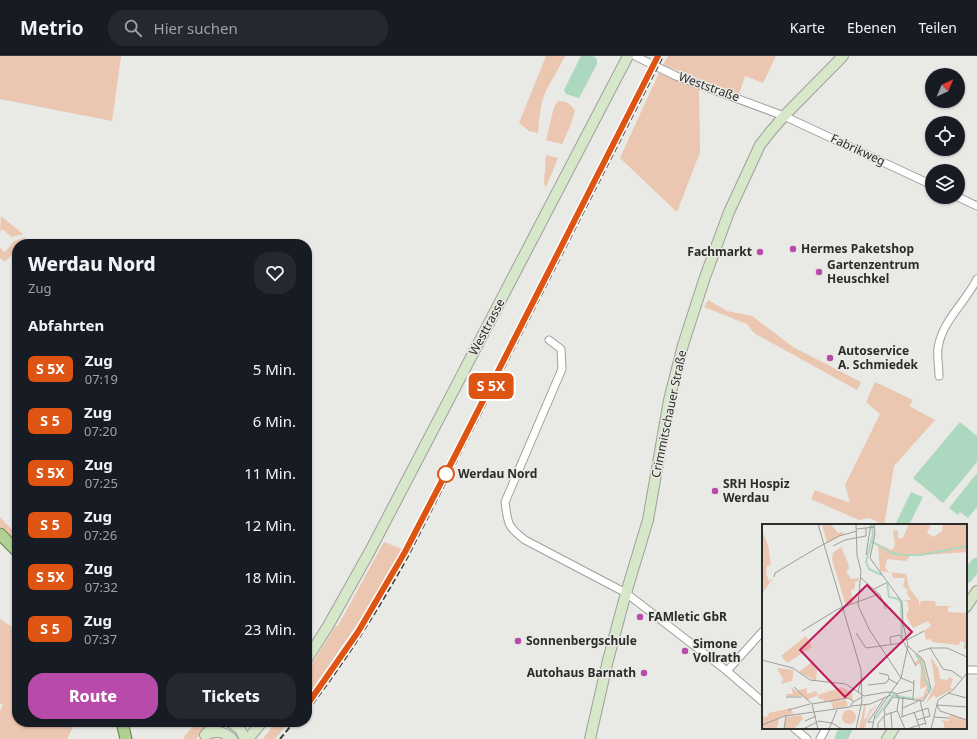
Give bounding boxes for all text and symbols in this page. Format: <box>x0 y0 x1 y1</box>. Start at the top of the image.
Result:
search box <box>108 10 388 46</box>
text: Metrio <box>20 15 84 41</box>
icon: search <box>122 17 144 39</box>
text: Hier suchen <box>154 18 238 38</box>
text: Karte <box>790 18 825 37</box>
text: Ebenen <box>847 18 897 37</box>
text: Teilen <box>919 18 957 37</box>
street label: Weststraße <box>676 68 742 105</box>
north arrow <box>925 68 965 108</box>
map controls <box>925 68 965 204</box>
button: locate <box>925 116 965 156</box>
street label: Fabrikweg <box>828 130 888 170</box>
button: layers <box>925 164 965 204</box>
place label: Hermes Paketshop <box>801 240 914 257</box>
place label: Fachmarkt <box>687 243 752 260</box>
marker: Hermes Paketshop <box>788 244 798 254</box>
marker: Fachmarkt <box>755 247 765 257</box>
text: Werdau Nord <box>28 251 156 277</box>
button: heart <box>254 252 296 294</box>
place label: Gartenzentrum Heuschkel <box>827 256 919 287</box>
marker: Gartenzentrum Heuschkel <box>814 267 824 277</box>
text: Zug <box>28 279 51 297</box>
street label: Westtrasse <box>465 295 509 358</box>
text: Abfahrten <box>28 315 104 335</box>
place label: Autoservice A. Schmiedek <box>838 342 919 373</box>
street label: Crimmitschauer Straße <box>647 348 690 479</box>
text: Zug <box>85 350 113 370</box>
marker: Autoservice A. Schmiedek <box>825 353 835 363</box>
text: S 5X <box>36 359 65 378</box>
text: 5 Min. <box>253 359 296 379</box>
text: 07:19 <box>85 370 118 388</box>
line badge: S 5X <box>463 373 519 399</box>
text: S 5X <box>477 376 505 395</box>
text: Zug <box>84 402 112 422</box>
text: S 5 <box>40 411 60 430</box>
text: 6 Min. <box>253 411 296 431</box>
text: 07:20 <box>84 422 117 440</box>
text: Zug <box>85 454 113 474</box>
text: S 5X <box>36 463 65 482</box>
text: 11 Min. <box>244 463 296 483</box>
marker: Werdau Nord <box>437 465 455 483</box>
place label: Werdau Nord <box>458 465 537 482</box>
text: 07:25 <box>85 474 118 492</box>
place label: SRH Hospiz Werdau <box>723 475 790 506</box>
marker: SRH Hospiz Werdau <box>710 486 720 496</box>
text: Zug <box>84 506 112 526</box>
text: S 5 <box>40 515 60 534</box>
text: 12 Min. <box>244 515 296 535</box>
inset map <box>762 524 967 729</box>
text: 07:26 <box>84 526 117 544</box>
text: Zug <box>85 558 113 578</box>
text: S 5X <box>36 567 65 586</box>
text: 18 Min. <box>244 567 296 587</box>
text: 07:32 <box>85 578 118 596</box>
place label: FAMletic GbR <box>648 608 727 625</box>
text: Zug <box>84 610 112 630</box>
marker: FAMletic GbR <box>635 612 645 622</box>
text: S 5 <box>40 619 60 638</box>
text: 23 Min. <box>244 619 296 639</box>
text: 07:37 <box>84 630 117 648</box>
place label: Sonnenbergschule <box>526 632 637 649</box>
place label: Simone Vollrath <box>693 635 741 666</box>
marker: Sonnenbergschule <box>513 636 523 646</box>
marker: Simone Vollrath <box>680 646 690 656</box>
place label: Autohaus Barnath <box>527 664 636 681</box>
marker: Autohaus Barnath <box>639 668 649 678</box>
button: Route <box>28 673 158 719</box>
button: Tickets <box>166 673 296 719</box>

